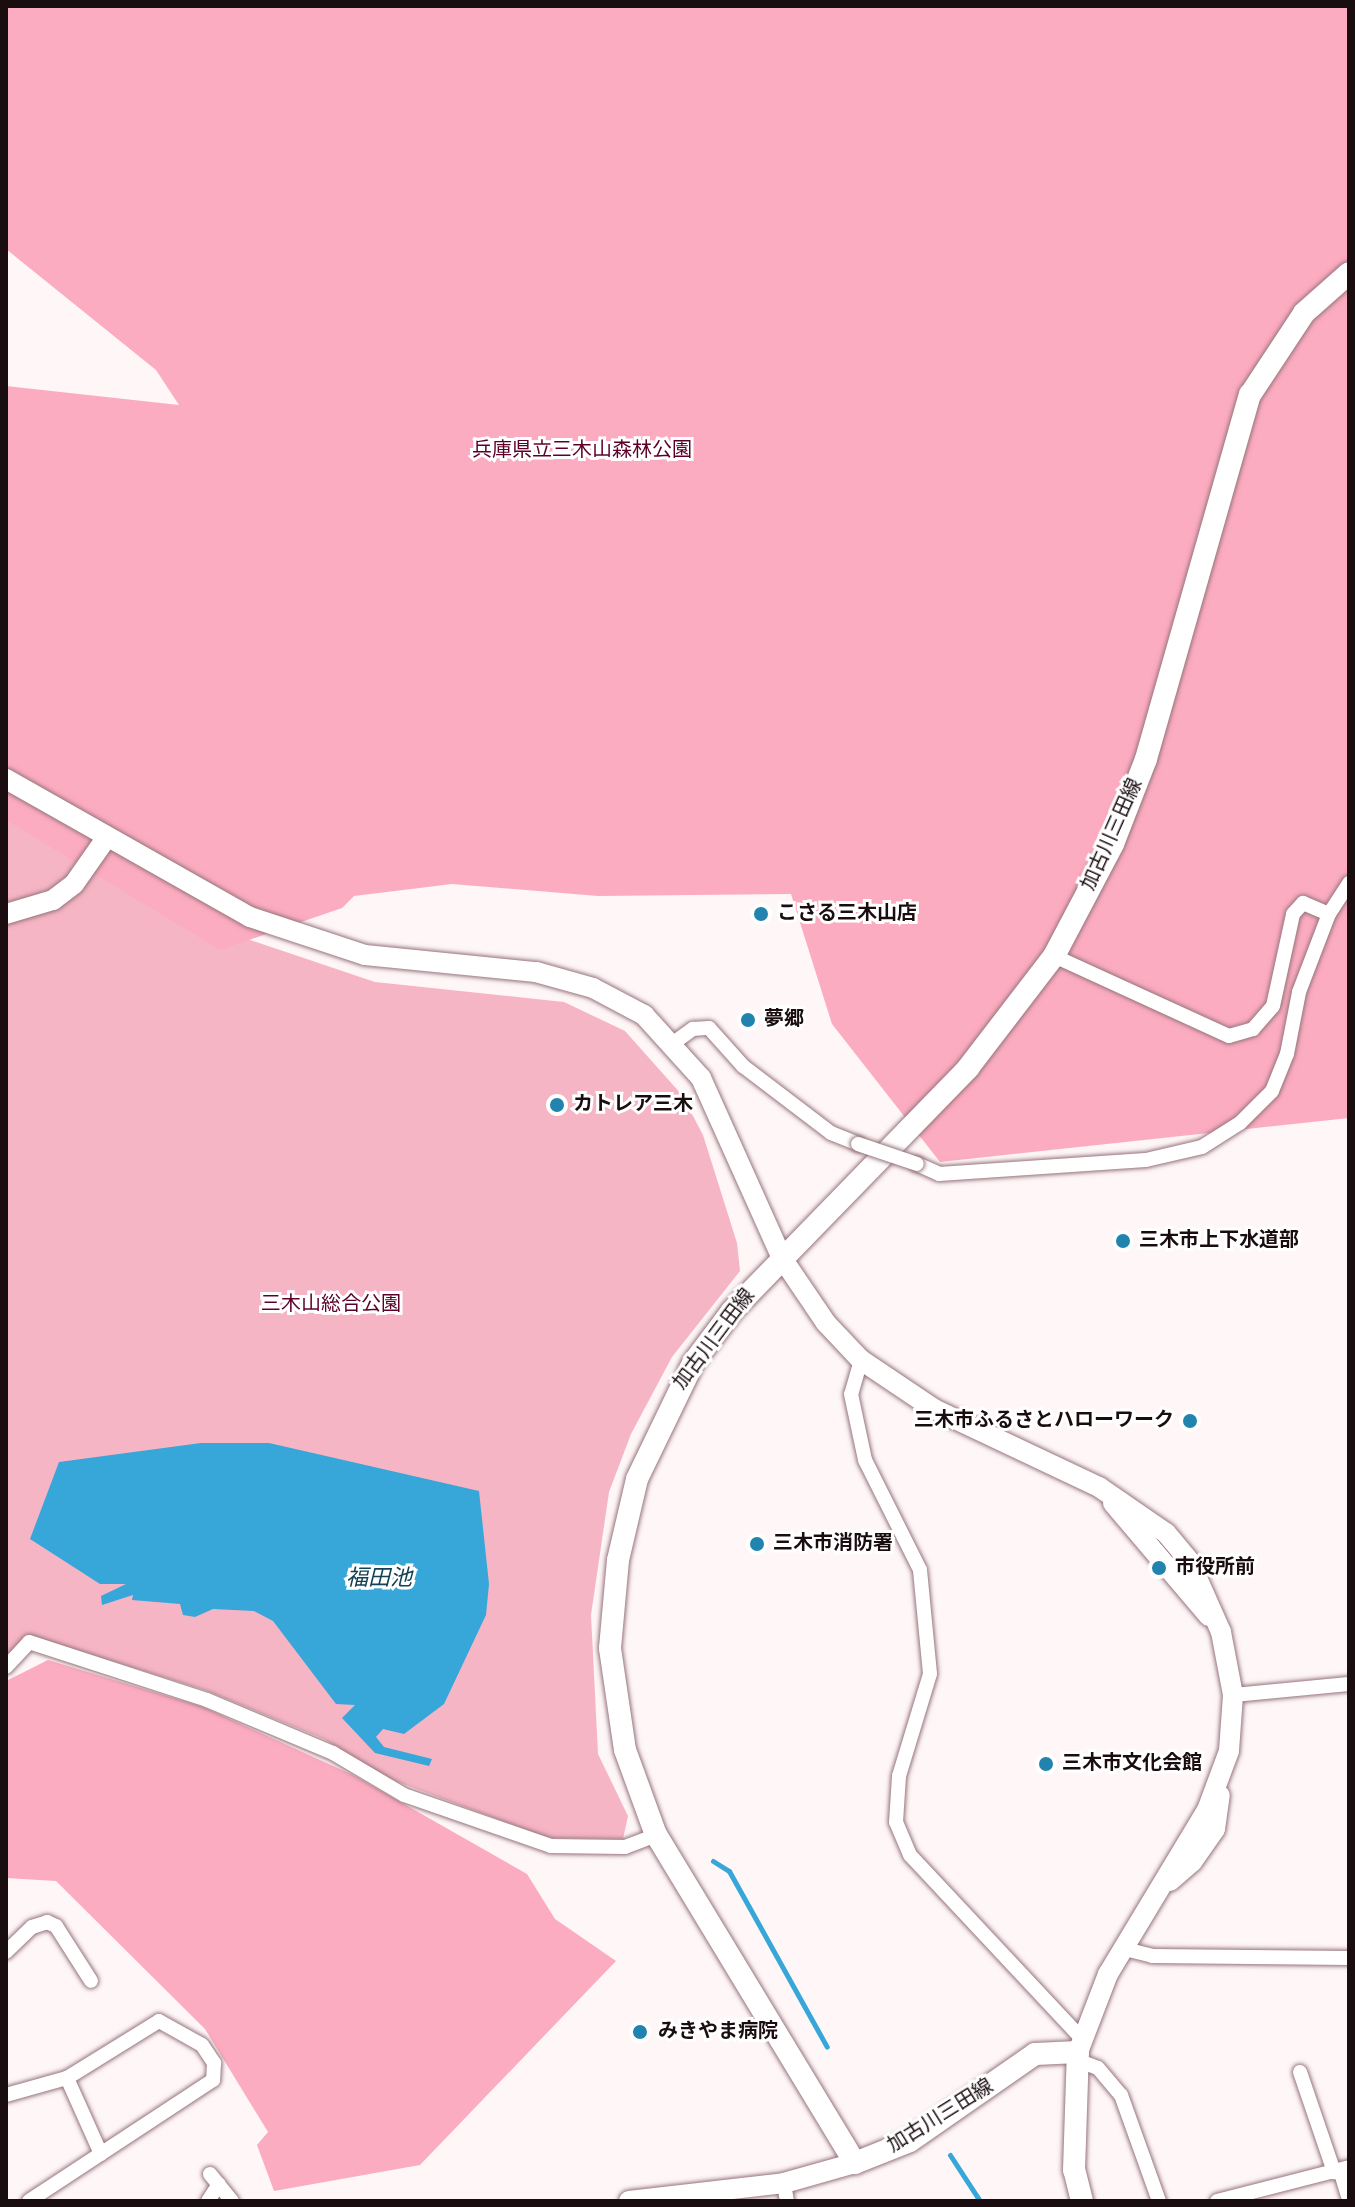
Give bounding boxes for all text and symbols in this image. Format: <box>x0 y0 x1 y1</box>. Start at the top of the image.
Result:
park label: 兵庫県立三木山森林公園 <box>472 439 692 463</box>
street label: 加古川三田線 <box>1078 775 1148 895</box>
place label: こさる三木山店 <box>777 902 917 926</box>
marker: こさる三木山店 <box>752 905 770 923</box>
place label: 夢郷 <box>764 1008 804 1032</box>
marker: 夢郷 <box>739 1011 757 1029</box>
place label: カトレア三木 <box>573 1093 693 1117</box>
marker: カトレア三木 <box>548 1096 566 1114</box>
place label: 三木市上下水道部 <box>1139 1229 1299 1253</box>
marker: 三木市上下水道部 <box>1114 1232 1132 1250</box>
street label: 加古川三田線 <box>669 1285 761 1395</box>
park label: 三木山総合公園 <box>261 1293 401 1317</box>
place label: 三木市ふるさとハローワーク <box>914 1409 1174 1433</box>
marker: 三木市ふるさとハローワーク <box>1181 1412 1199 1430</box>
place label: 三木市消防署 <box>773 1532 893 1556</box>
marker: 三木市消防署 <box>748 1535 766 1553</box>
place label: 市役所前 <box>1175 1556 1255 1580</box>
marker: 市役所前 <box>1150 1559 1168 1577</box>
water label: 福田池 <box>346 1567 412 1593</box>
place label: 三木市文化会館 <box>1062 1752 1202 1776</box>
marker: 三木市文化会館 <box>1037 1755 1055 1773</box>
place label: みきやま病院 <box>658 2020 778 2044</box>
marker: みきやま病院 <box>629 2021 651 2043</box>
street label: 加古川三田線 <box>884 2075 998 2159</box>

